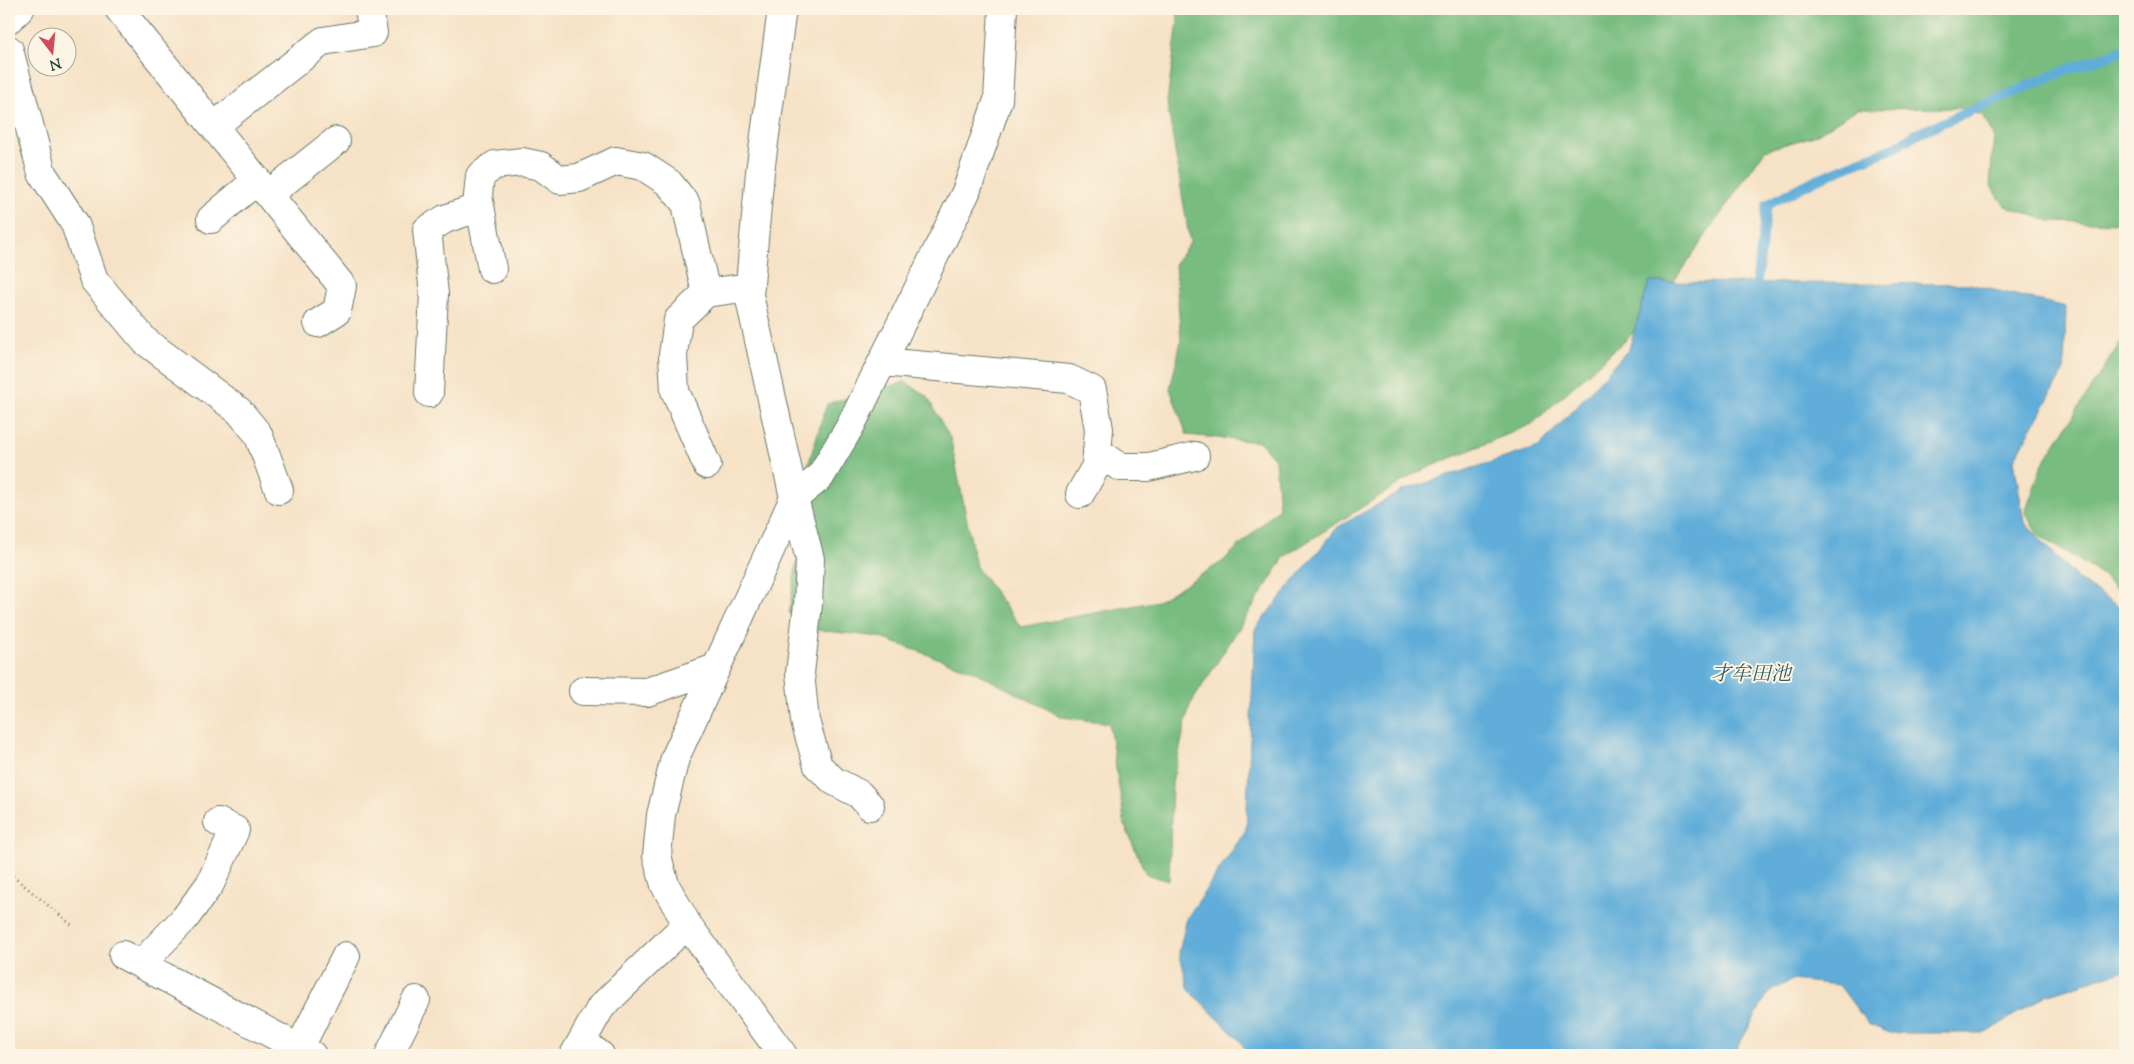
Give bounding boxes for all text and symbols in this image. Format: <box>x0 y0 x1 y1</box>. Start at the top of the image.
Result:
north arrow <box>28 28 78 78</box>
text: N <box>47 51 63 74</box>
water label: 才牟田池 <box>1711 661 1793 690</box>

